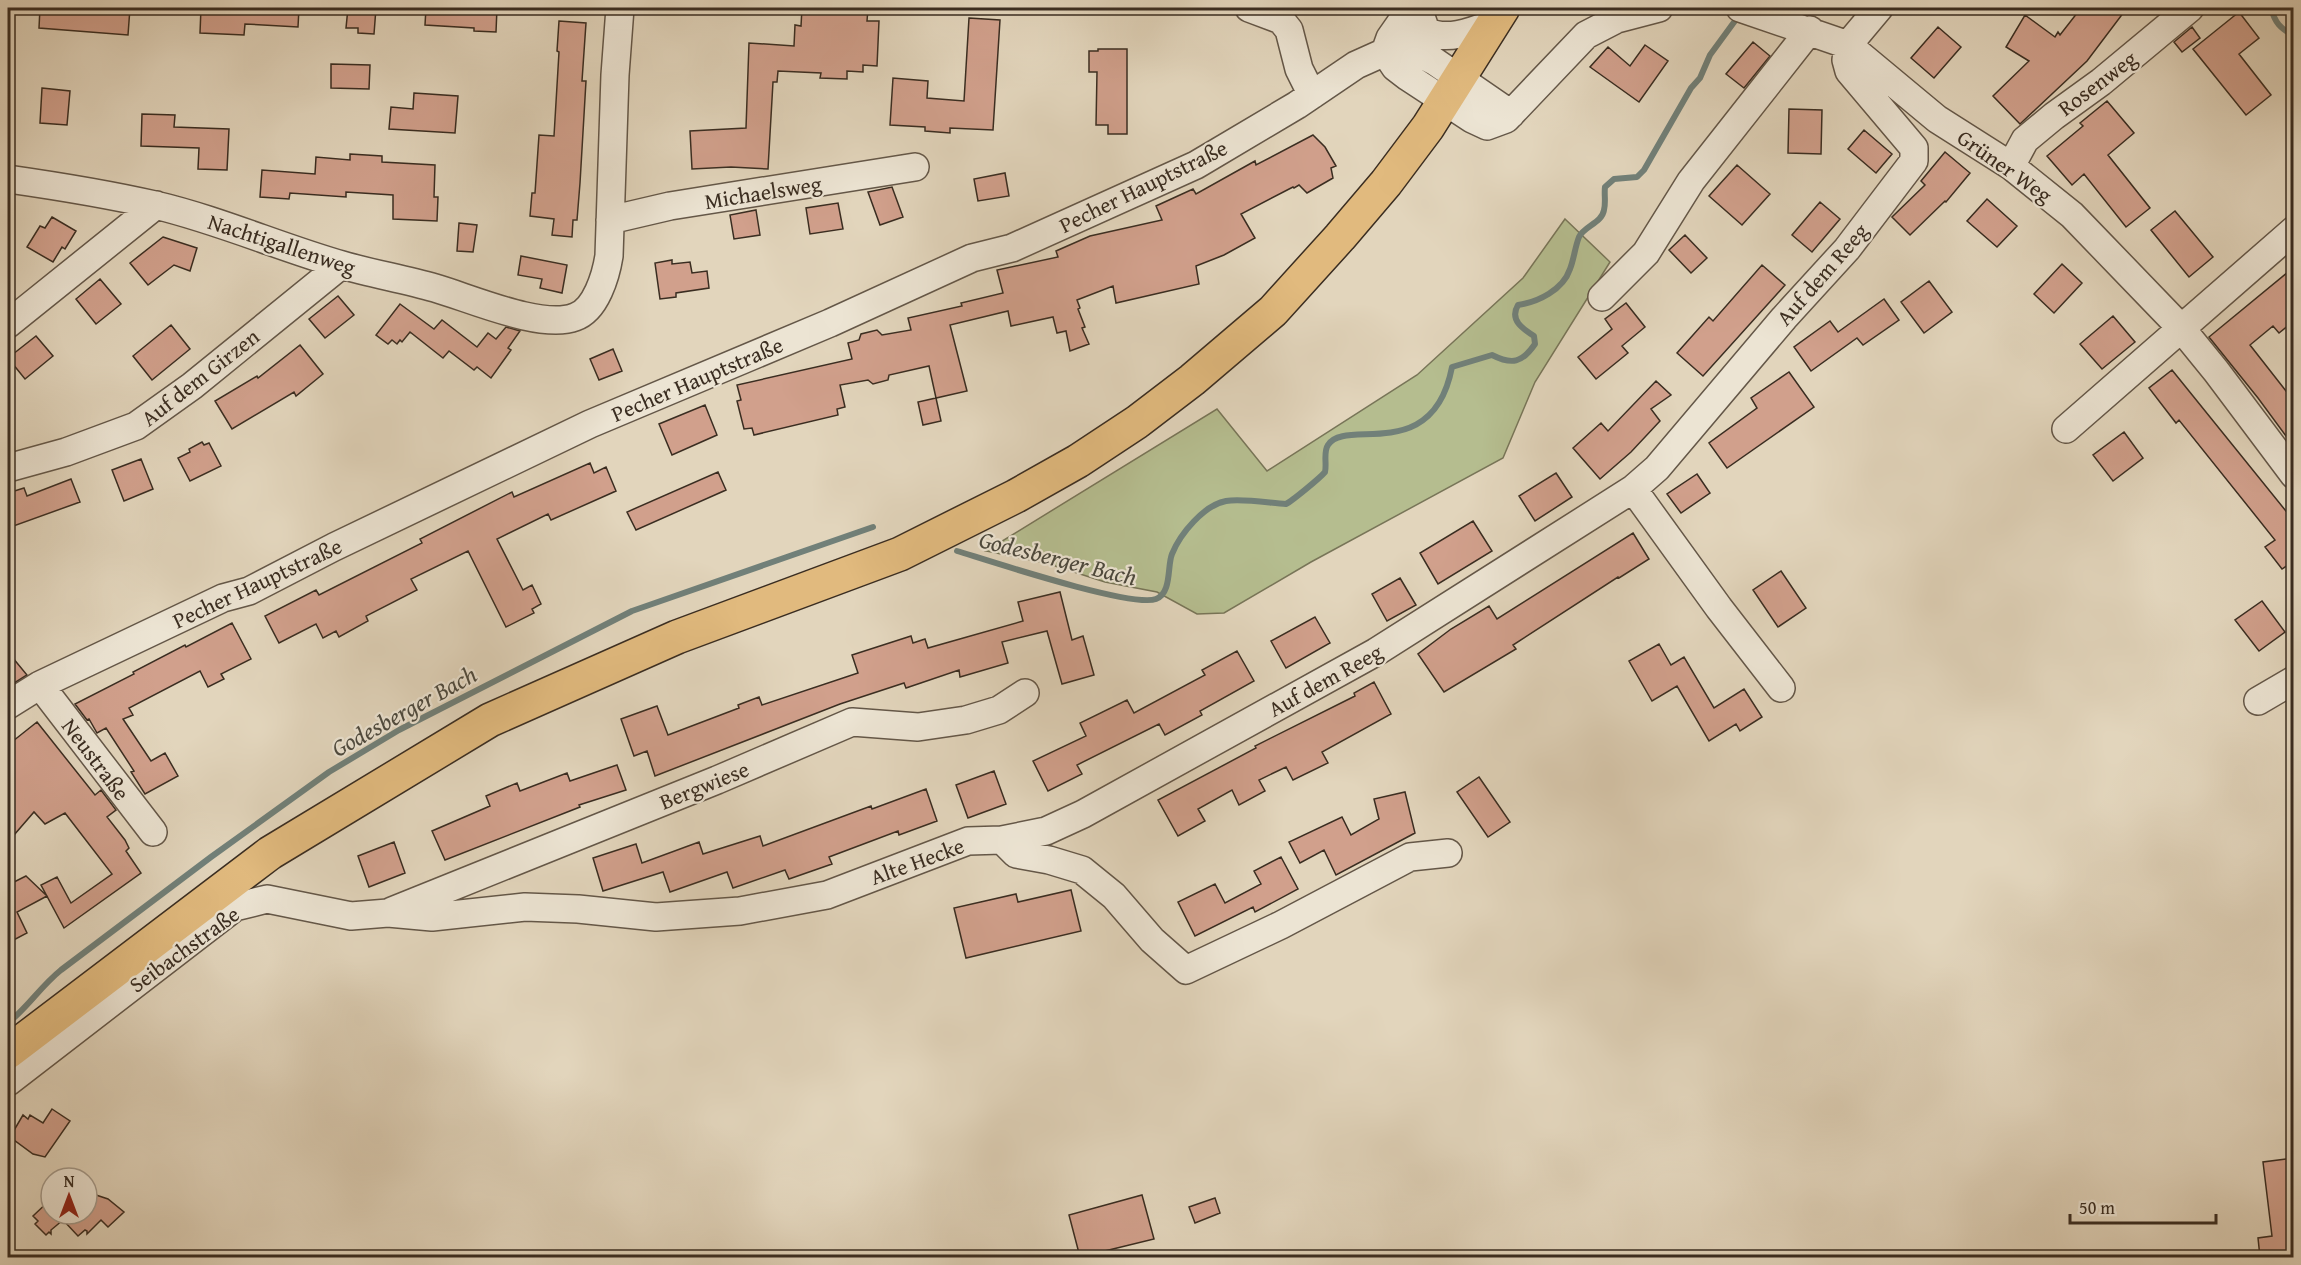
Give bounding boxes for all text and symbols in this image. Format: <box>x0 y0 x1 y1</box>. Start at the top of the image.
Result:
street label: Rosenweg <box>2051 43 2143 123</box>
street label: Grüner Weg <box>1951 121 2059 211</box>
street label: Pecher Hauptstraße <box>1053 131 1233 241</box>
street label: Michaelsweg <box>702 167 824 217</box>
street label: Nachtigallenweg <box>204 205 360 283</box>
street label: Auf dem Reeg <box>1768 216 1876 332</box>
street label: Auf dem Girzen <box>134 320 267 433</box>
street label: Pecher Hauptstraße <box>606 328 788 430</box>
water label: Godesberger Bach <box>975 521 1141 595</box>
street label: Pecher Hauptstraße <box>167 530 347 636</box>
street label: Auf dem Reeg <box>1262 635 1388 725</box>
water label: Godesberger Bach <box>325 657 483 765</box>
street label: Neustraße <box>54 711 138 807</box>
street label: Bergwiese <box>654 753 754 817</box>
street label: Alte Hecke <box>866 829 968 893</box>
street label: Seibachstraße <box>122 898 246 1000</box>
north arrow <box>39 1166 99 1226</box>
text: N <box>64 1169 75 1193</box>
scale bar <box>2070 1187 2216 1225</box>
text: 50 m <box>2079 1194 2115 1221</box>

